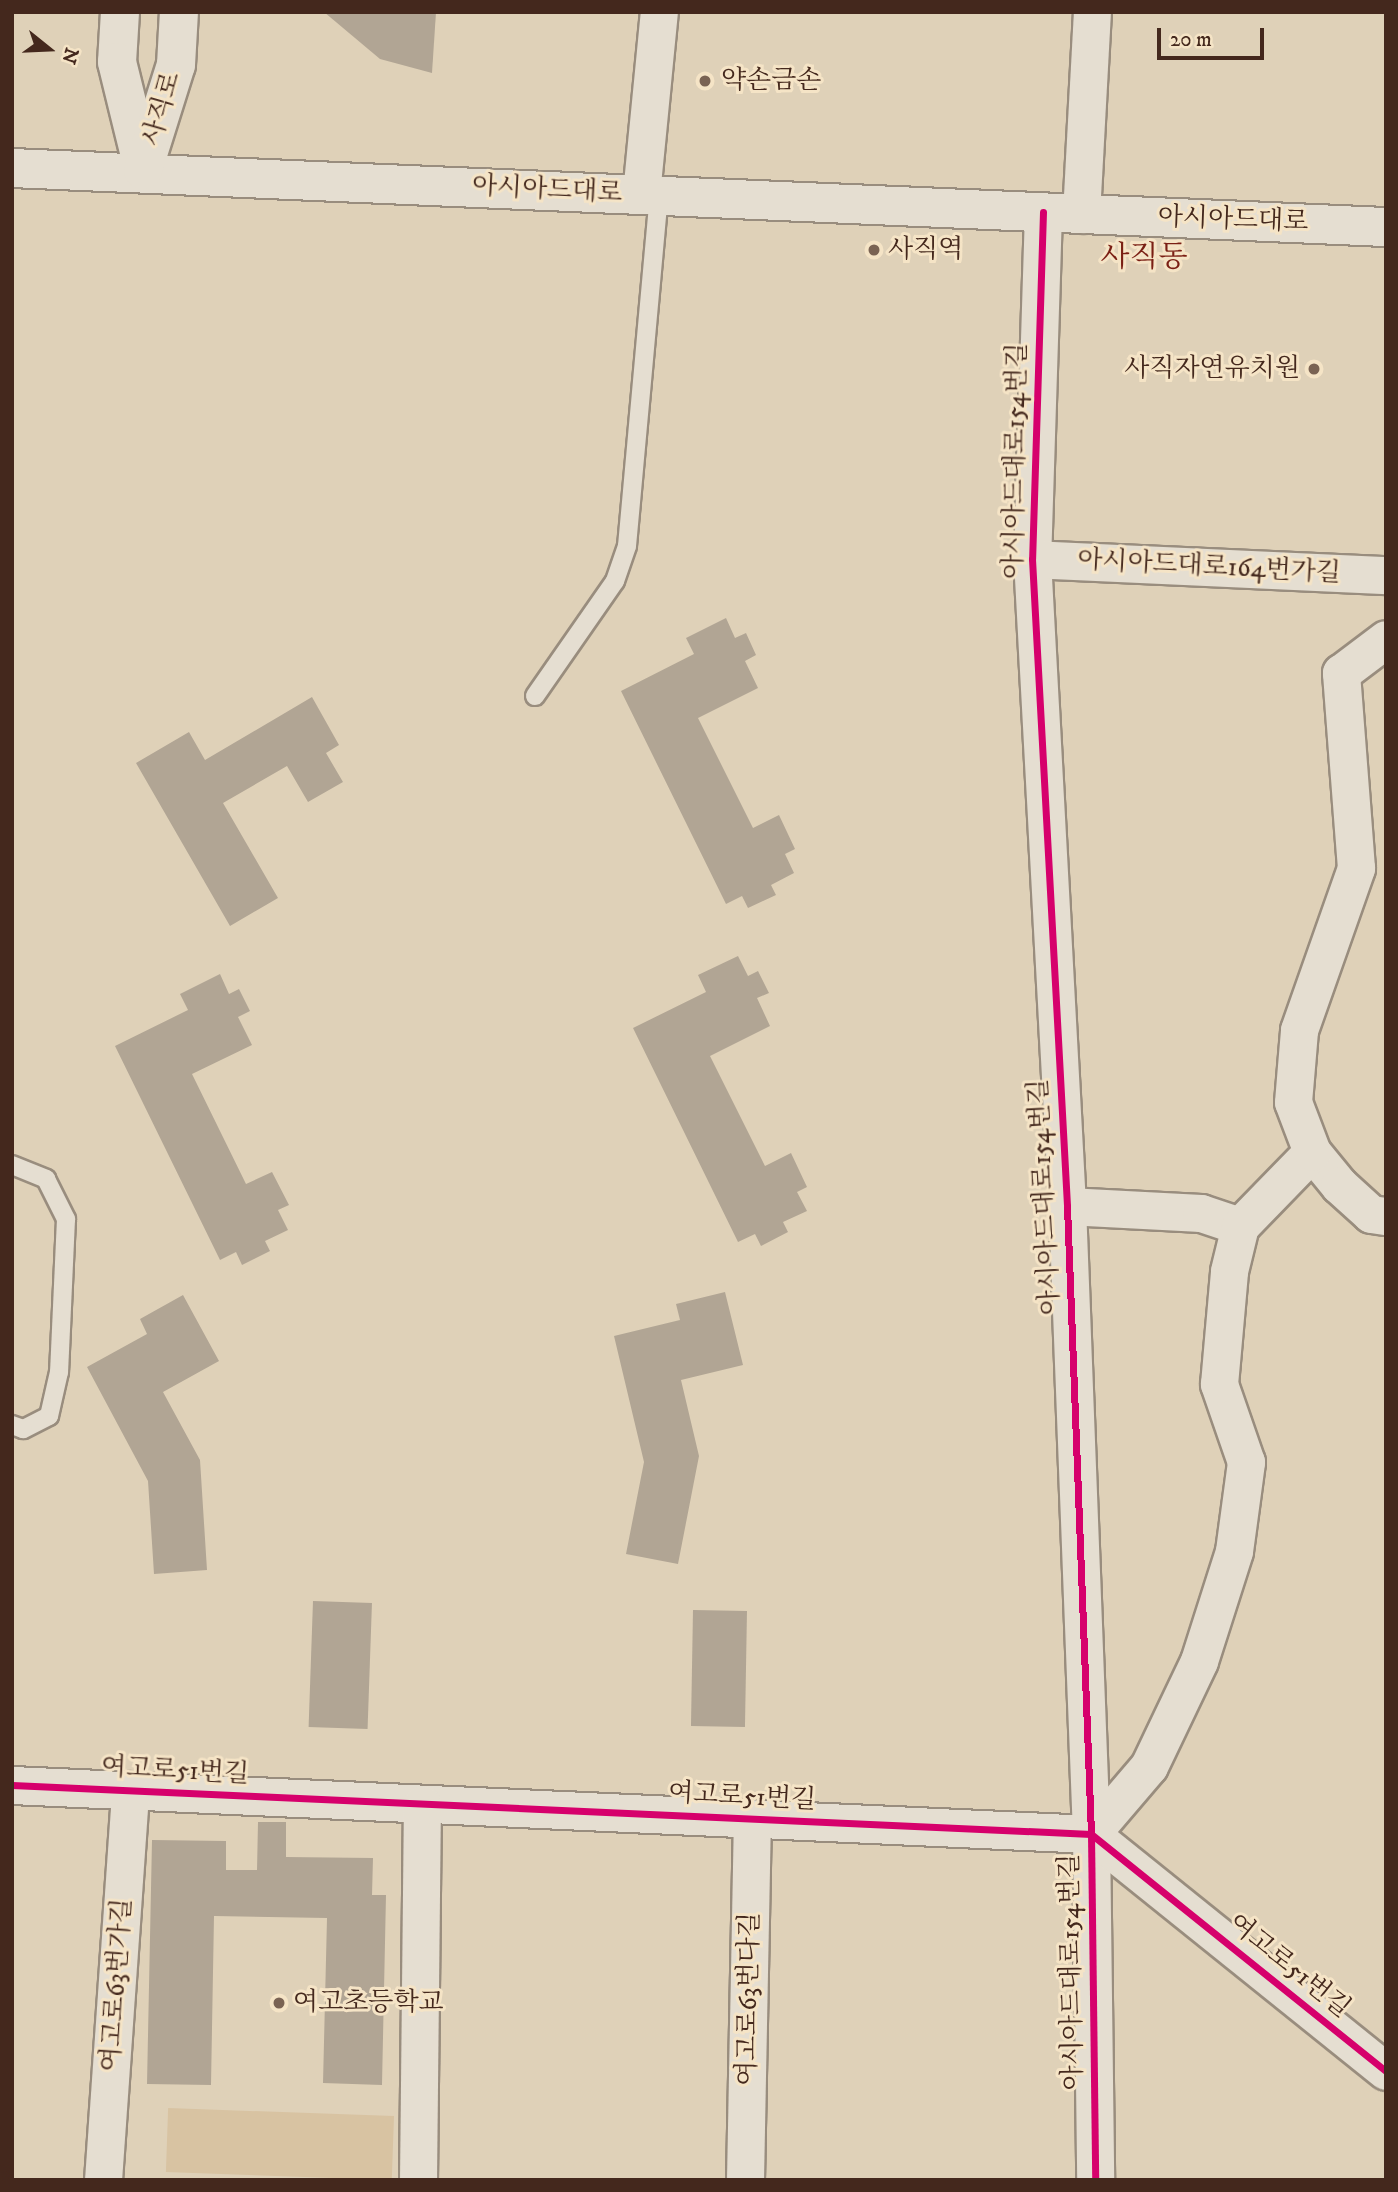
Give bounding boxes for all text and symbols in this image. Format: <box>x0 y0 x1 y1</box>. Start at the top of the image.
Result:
north arrow <box>14 14 84 84</box>
scale bar <box>1160 14 1267 58</box>
text: 20 m <box>1170 27 1212 53</box>
text: N <box>56 45 83 67</box>
place label: 약손금손 <box>721 65 821 97</box>
street label: 사직로 <box>137 68 187 150</box>
marker: 약손금손 <box>695 71 715 91</box>
street label: 아시아드대로 <box>471 170 623 210</box>
street label: 아시아드대로 <box>1157 202 1309 238</box>
place label: 사직역 <box>888 234 963 266</box>
district label: 사직동 <box>1101 240 1187 276</box>
marker: 사직역 <box>866 242 882 258</box>
street label: 아시아드대로154번길 <box>998 342 1034 580</box>
place label: 사직자연유치원 <box>1124 353 1300 385</box>
marker: 사직자연유치원 <box>1306 361 1322 377</box>
street label: 아시아드대로164번가길 <box>1076 545 1342 589</box>
street label: 아시아드대로154번길 <box>1023 1078 1067 1316</box>
street label: 여고로51번길 <box>100 1752 250 1790</box>
street label: 여고로51번길 <box>667 1778 817 1816</box>
street label: 아시아드대로154번길 <box>1054 1853 1090 2091</box>
street label: 여고로63번가길 <box>95 1897 139 2073</box>
street label: 여고로51번길 <box>1222 1907 1356 2025</box>
street label: 여고로63번다길 <box>732 1912 766 2086</box>
place label: 여고초등학교 <box>293 1987 444 2019</box>
marker: 여고초등학교 <box>271 1995 287 2011</box>

